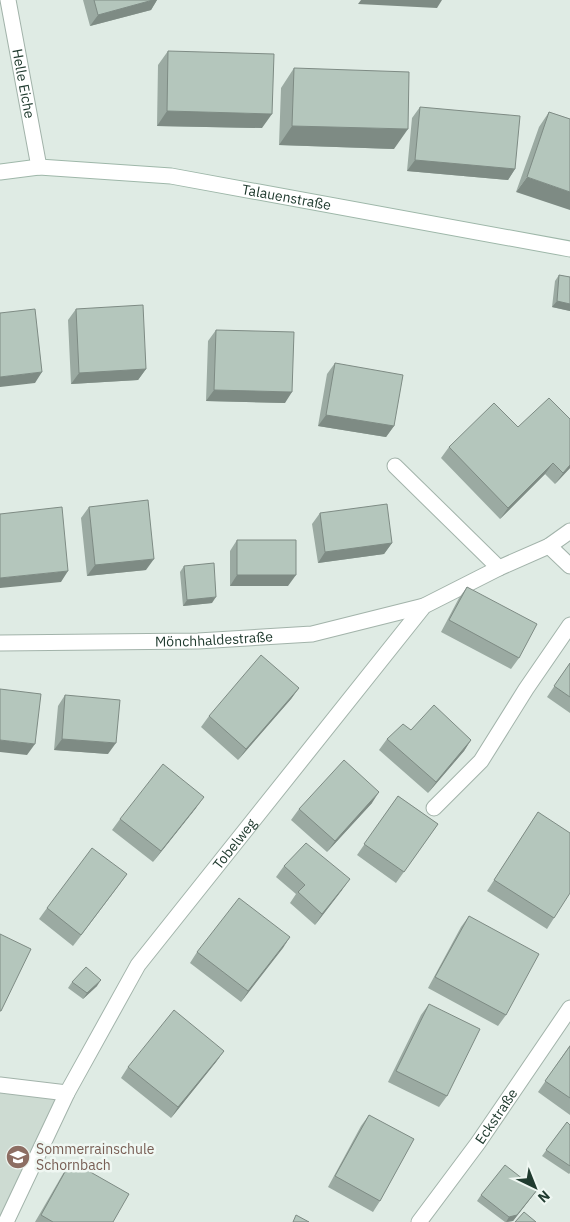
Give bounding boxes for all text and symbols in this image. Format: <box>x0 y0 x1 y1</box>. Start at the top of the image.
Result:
street label: Helle Eiche <box>8 47 39 120</box>
street label: Talauenstraße <box>240 180 333 214</box>
street label: Mönchhaldestraße <box>155 627 274 650</box>
street label: Tobelweg <box>209 814 261 873</box>
street label: Eckstraße <box>471 1085 522 1147</box>
place label: Sommerrainschule Schornbach <box>36 1140 155 1174</box>
school or university icon: Sommerrainschule Schornbach <box>5 1144 31 1170</box>
north arrow <box>510 1162 560 1212</box>
text: N <box>534 1186 554 1207</box>

